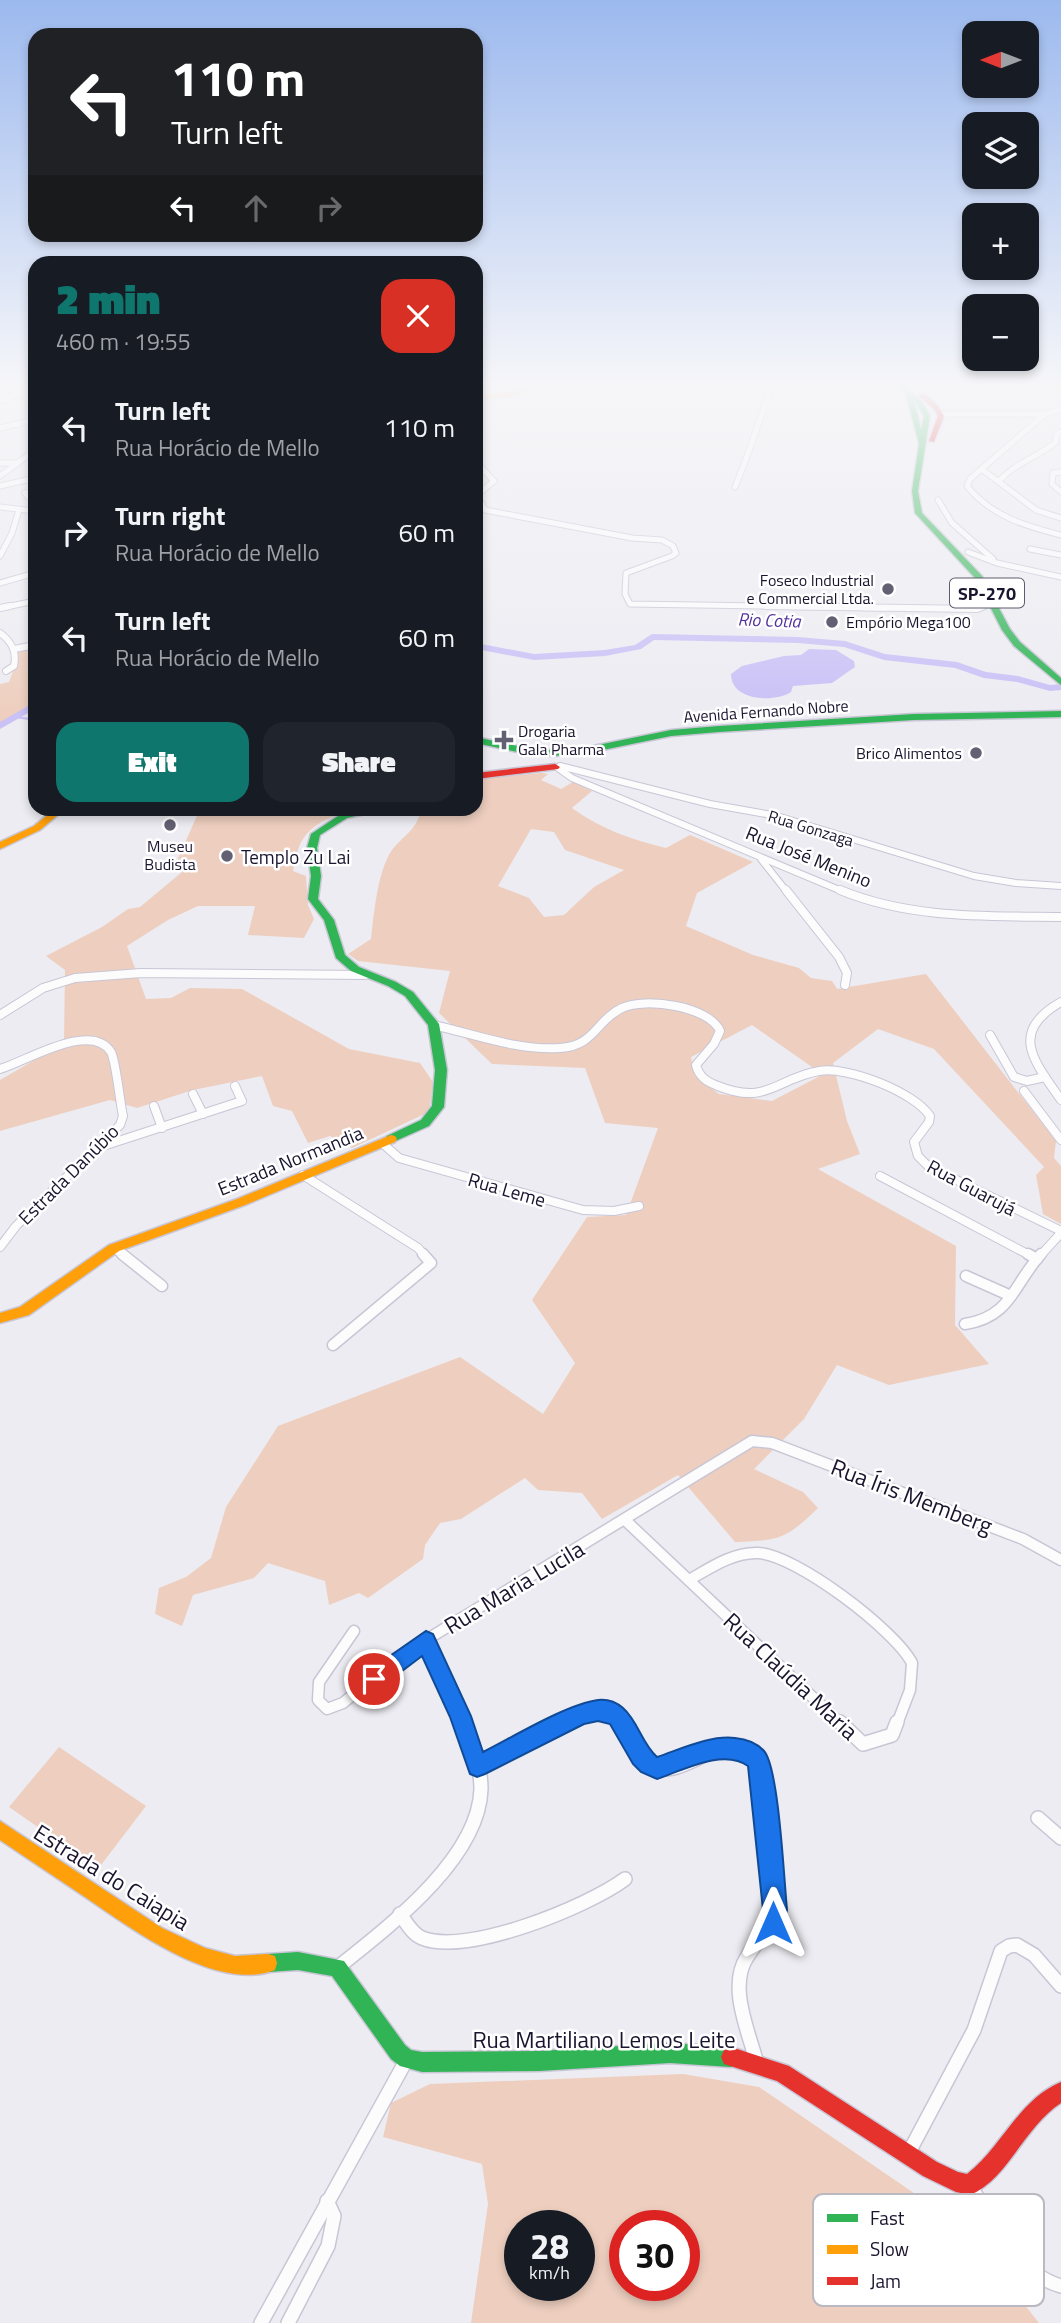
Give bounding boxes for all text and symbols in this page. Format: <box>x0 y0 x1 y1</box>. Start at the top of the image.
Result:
north arrow <box>962 21 1040 98</box>
map controls <box>962 21 1039 371</box>
text: 110 m <box>171 40 305 115</box>
icon: left <box>56 56 147 147</box>
text: Turn left <box>171 108 283 156</box>
button: layers <box>962 112 1039 189</box>
icon: left <box>164 189 202 227</box>
icon: ahead <box>237 189 275 227</box>
icon: right <box>310 189 348 227</box>
button: + <box>962 203 1039 280</box>
text: 2 min <box>56 266 160 330</box>
button: close <box>381 279 455 353</box>
button: − <box>962 294 1039 371</box>
text: 460 m · 19:55 <box>56 324 191 359</box>
text: Turn left <box>115 391 210 430</box>
text: 110 m <box>384 408 455 447</box>
icon: left <box>56 409 94 447</box>
text: Rua Horácio de Mello <box>115 430 320 465</box>
text: Turn right <box>115 496 226 535</box>
text: 60 m <box>398 513 455 552</box>
icon: right <box>56 514 94 552</box>
text: Rua Horácio de Mello <box>115 535 320 570</box>
place label: Foseco Industrial e Commercial Ltda. <box>747 568 874 610</box>
road number: SP-270 <box>950 578 1024 608</box>
marker: Foseco Industrial e Commercial Ltda. <box>880 581 896 597</box>
text: Turn left <box>115 601 210 640</box>
water label: Rio Cotia <box>737 605 802 635</box>
place label: Empório Mega100 <box>846 610 971 634</box>
marker: Empório Mega100 <box>824 614 840 630</box>
text: 60 m <box>398 618 455 657</box>
icon: left <box>56 619 94 657</box>
text: Rua Horácio de Mello <box>115 640 320 675</box>
street label: Avenida Fernando Nobre <box>683 693 849 729</box>
place label: Drogaria Gala Pharma <box>518 719 604 761</box>
button: Exit <box>56 722 249 802</box>
button: Share <box>263 722 455 802</box>
marker: Drogaria Gala Pharma <box>496 732 512 748</box>
place label: Brico Alimentos <box>856 741 962 765</box>
marker: Brico Alimentos <box>968 745 984 761</box>
street label: Rua Gonzaga <box>765 804 857 852</box>
marker: Museu Budista <box>162 817 178 833</box>
street label: Rua José Menino <box>742 818 876 894</box>
place label: Museu Budista <box>144 834 196 876</box>
place label: Templo Zu Lai <box>241 842 350 871</box>
marker: Templo Zu Lai <box>219 848 235 864</box>
street label: Estrada Danúbio <box>11 1117 125 1231</box>
street label: Estrada Normandia <box>213 1117 368 1202</box>
street label: Rua Guarujá <box>922 1151 1022 1223</box>
street label: Rua Leme <box>465 1164 549 1214</box>
street label: Rua Íris Memberg <box>826 1449 998 1543</box>
street label: Rua Maria Lucila <box>437 1531 591 1643</box>
street label: Rua Claúdia Maria <box>716 1604 867 1748</box>
pin <box>344 1649 404 1709</box>
icon: arrive <box>355 1660 393 1698</box>
street label: Estrada do Caiapia <box>27 1815 197 1939</box>
position arrow <box>736 1886 810 1960</box>
street label: Rua Martiliano Lemos Leite <box>472 2022 736 2057</box>
legend <box>813 2194 1044 2306</box>
text: Fast <box>870 2203 905 2232</box>
speed limit sign: 30 <box>609 2210 700 2301</box>
text: 28 <box>530 2219 569 2273</box>
text: Slow <box>870 2234 909 2263</box>
text: km/h <box>529 2259 570 2286</box>
text: Jam <box>870 2266 901 2295</box>

